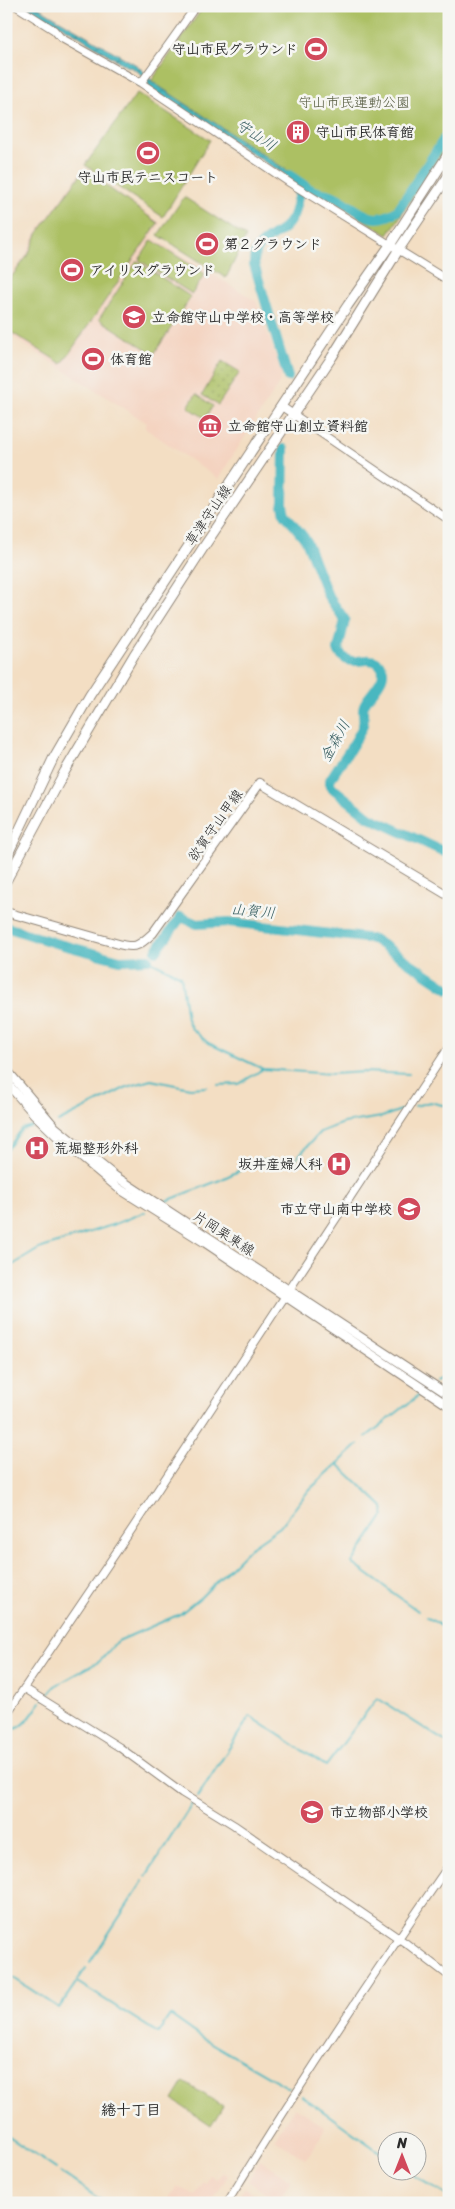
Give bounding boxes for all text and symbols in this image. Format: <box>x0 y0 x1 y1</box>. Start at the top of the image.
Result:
sports icon: 守山市民グラウンド <box>303 36 329 62</box>
place label: 守山市民グラウンド <box>172 37 298 62</box>
park label: 守山市民運動公園 <box>298 90 410 115</box>
water label: 守山川 <box>230 112 282 158</box>
building icon: 守山市民体育館 <box>285 119 311 145</box>
place label: 守山市民体育館 <box>316 120 414 145</box>
sports icon: 守山市民テニスコート <box>135 140 161 166</box>
place label: 守山市民テニスコート <box>78 165 218 190</box>
sports icon: 第２グラウンド <box>194 231 220 257</box>
place label: 第２グラウンド <box>224 232 322 257</box>
sports icon: アイリスグラウンド <box>59 257 85 283</box>
place label: アイリスグラウンド <box>90 258 215 283</box>
school or university icon: 立命館守山中学校・高等学校 <box>121 304 147 330</box>
place label: 立命館守山中学校・高等学校 <box>152 305 334 330</box>
sports icon: 体育館 <box>80 346 106 372</box>
place label: 体育館 <box>110 347 152 372</box>
museum icon: 立命館守山創立資料館 <box>197 413 223 439</box>
place label: 立命館守山創立資料館 <box>228 414 368 439</box>
street label: 草津守山線 <box>178 479 238 551</box>
water label: 金森川 <box>313 715 357 767</box>
street label: 欲賀守山甲線 <box>181 784 250 867</box>
water label: 山賀川 <box>229 896 277 926</box>
hospital icon: 荒堀整形外科 <box>24 1135 50 1161</box>
place label: 荒堀整形外科 <box>54 1136 139 1161</box>
hospital icon: 坂井産婦人科 <box>326 1151 352 1177</box>
place label: 坂井産婦人科 <box>238 1152 323 1177</box>
school or university icon: 市立守山南中学校 <box>396 1196 422 1222</box>
place label: 市立守山南中学校 <box>280 1197 392 1222</box>
street label: 片岡栗東線 <box>188 1204 260 1263</box>
school or university icon: 市立物部小学校 <box>299 1799 325 1825</box>
place label: 市立物部小学校 <box>330 1800 428 1825</box>
district label: 綣十丁目 <box>101 2097 161 2123</box>
text: N <box>396 2131 407 2156</box>
north arrow <box>378 2132 428 2182</box>

